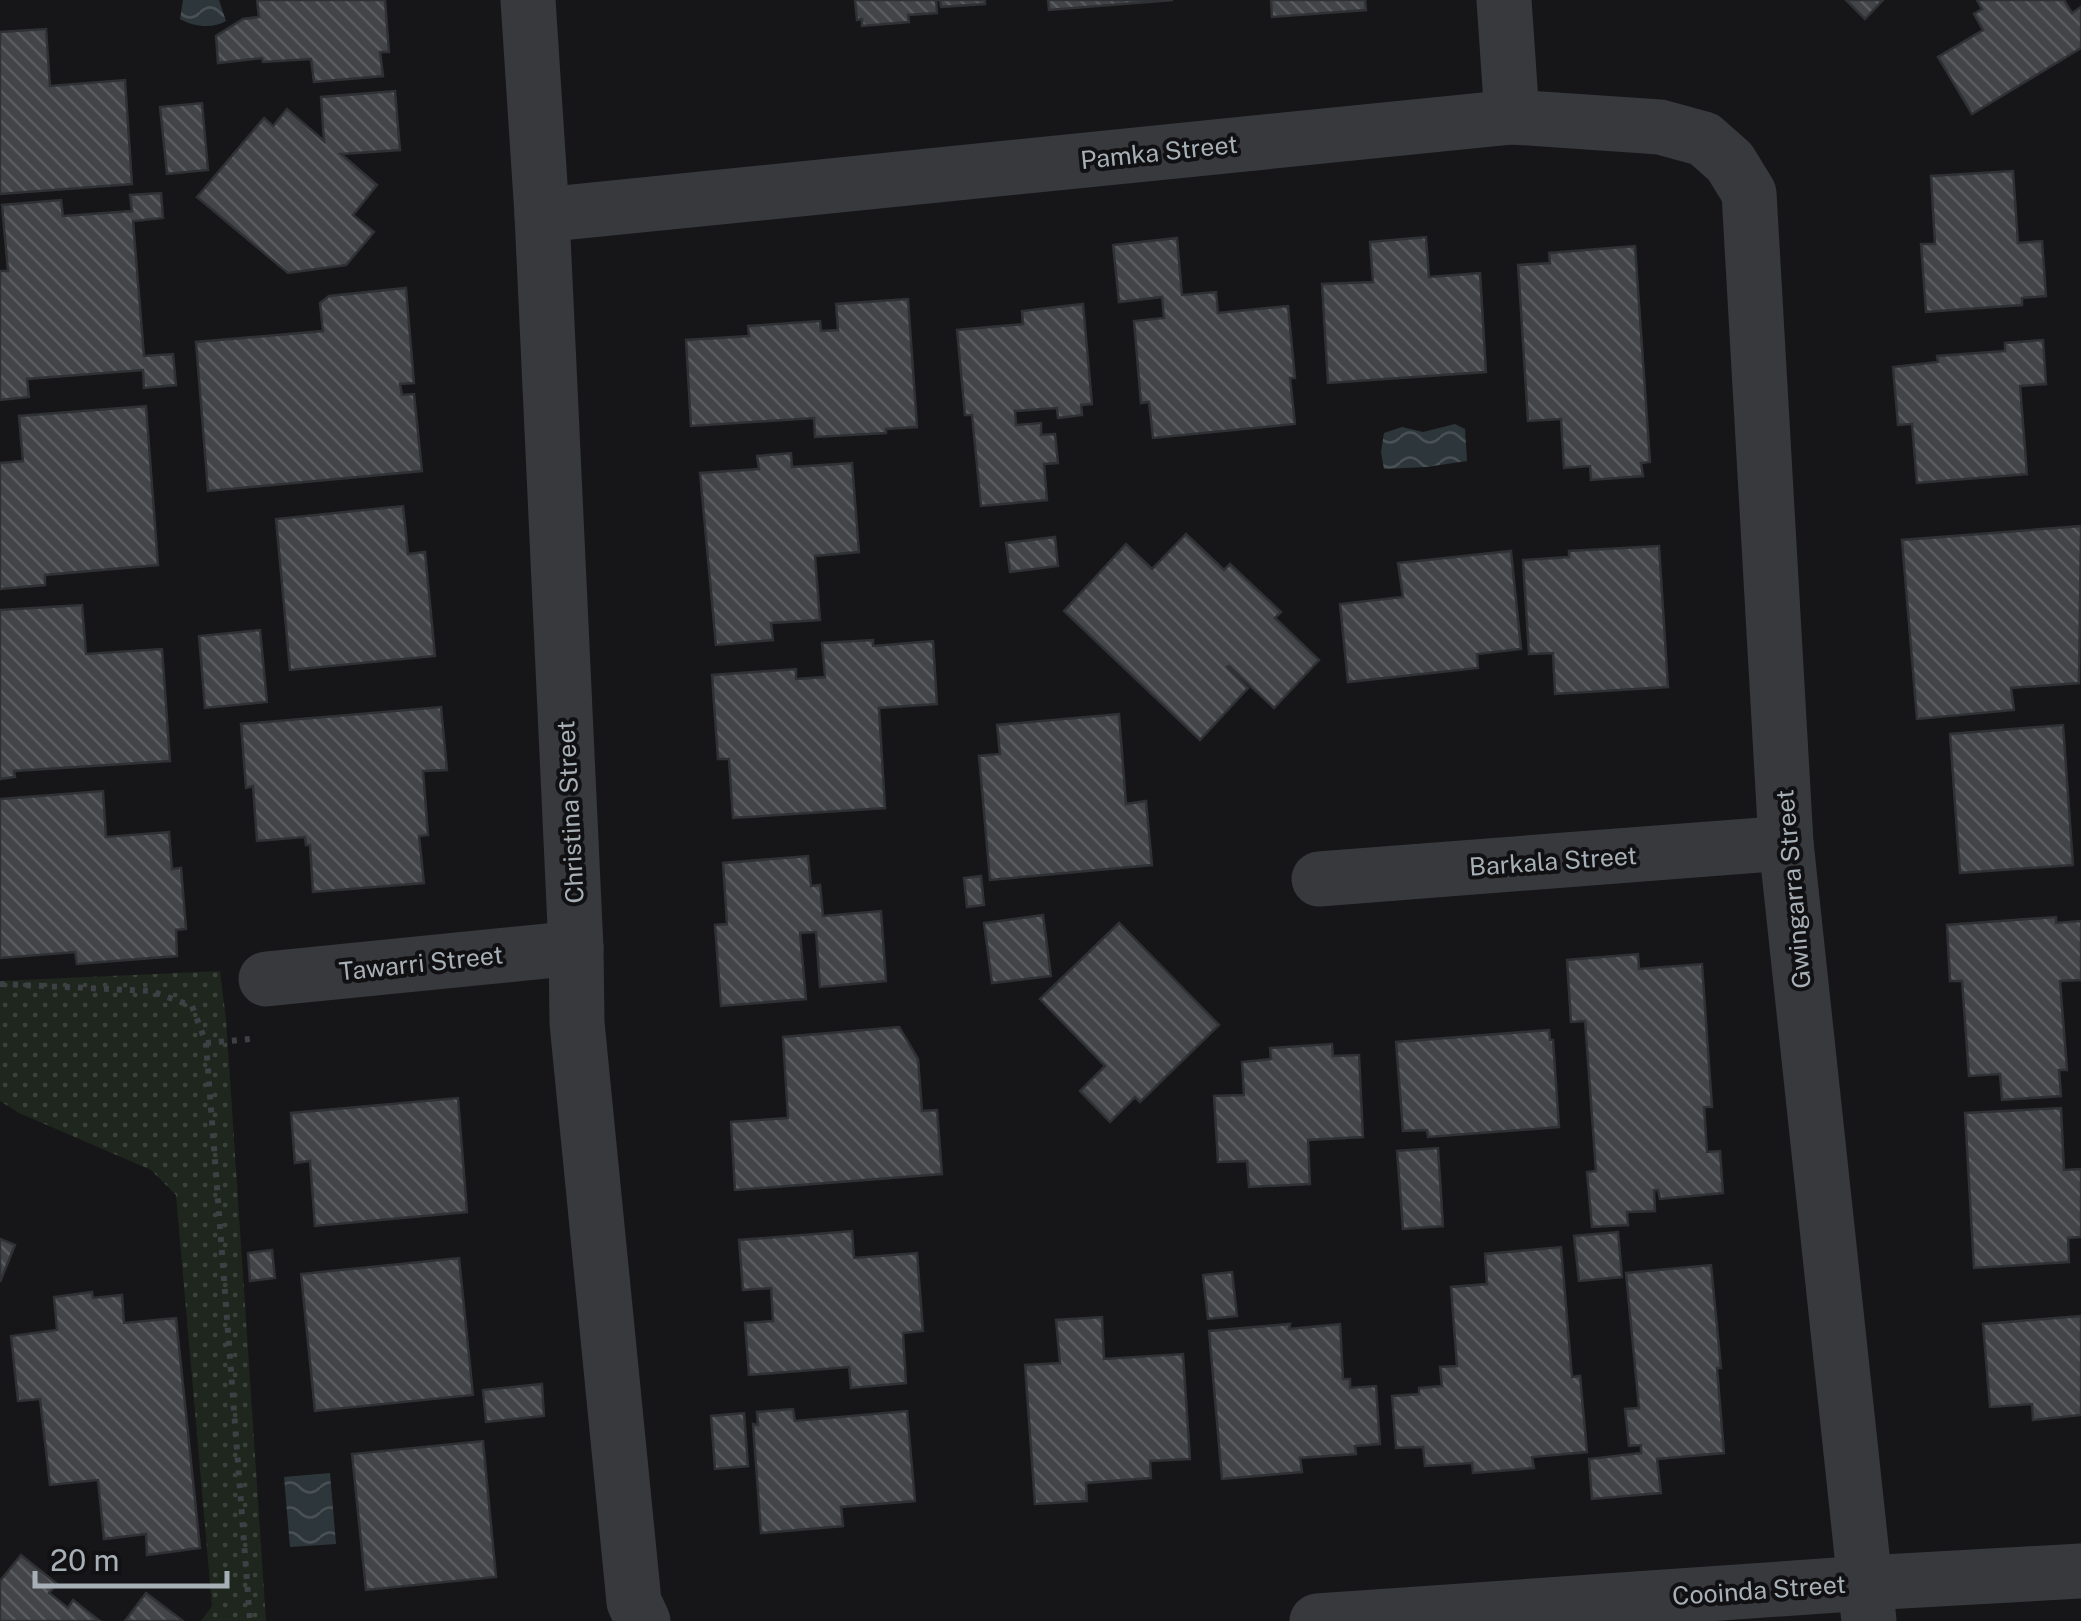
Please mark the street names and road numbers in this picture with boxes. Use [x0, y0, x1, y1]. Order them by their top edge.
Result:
street label: Pamka Street [1079, 129, 1239, 175]
street label: Christina Street [550, 720, 590, 904]
street label: Gwingarra Street [1769, 788, 1817, 990]
street label: Barkala Street [1468, 840, 1638, 882]
street label: Tawarri Street [338, 939, 504, 987]
street label: Cooinda Street [1671, 1569, 1847, 1611]

